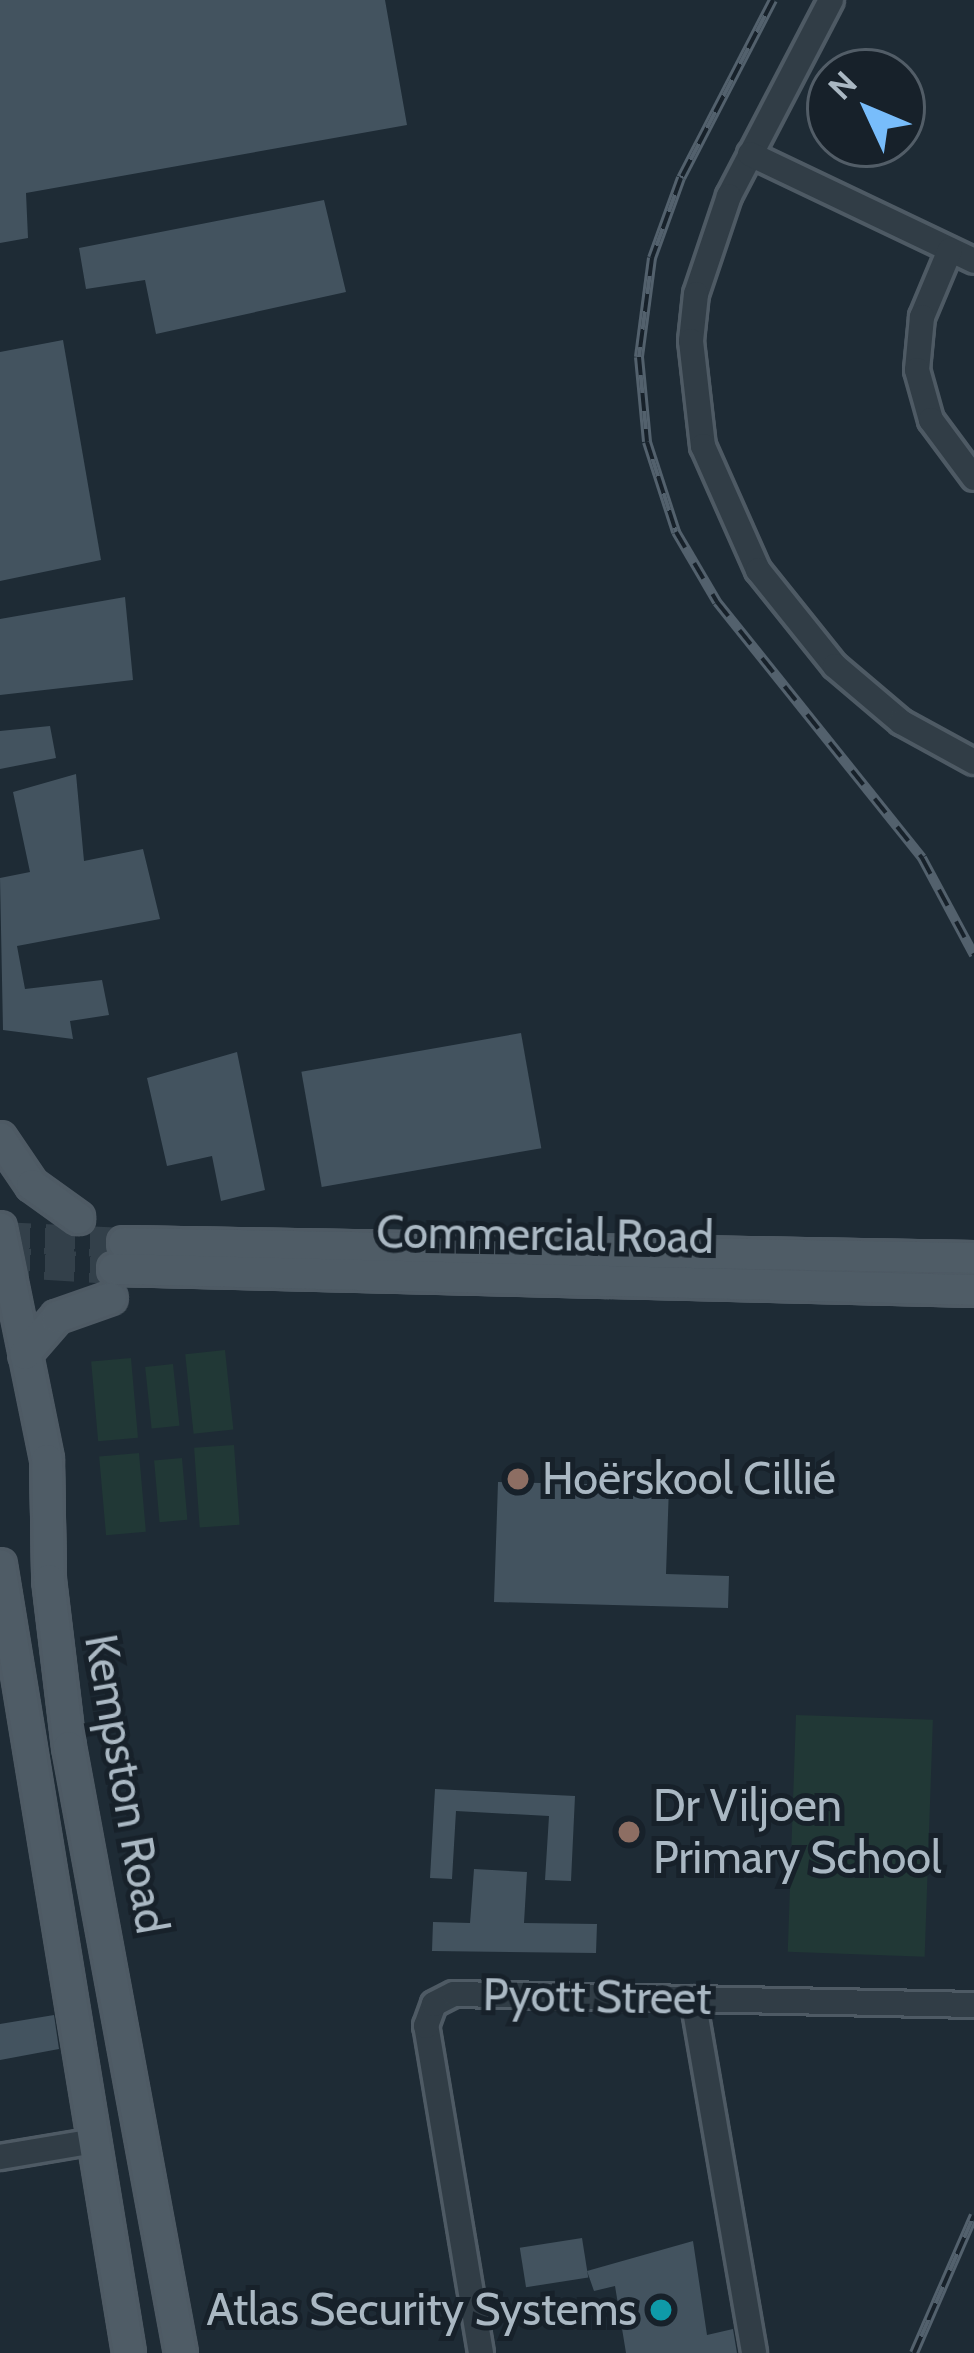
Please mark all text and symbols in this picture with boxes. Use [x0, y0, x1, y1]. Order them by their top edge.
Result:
north arrow [806, 48, 926, 168]
text: N [820, 63, 865, 107]
street label: Commercial Road [376, 1205, 714, 1265]
place label: Hoërskool Cillié [542, 1452, 836, 1506]
marker: Hoërskool Cillié [505, 1466, 531, 1492]
street label: Kempston Road [73, 1630, 179, 1938]
place label: Dr Viljoen Primary School [653, 1779, 941, 1885]
marker: Dr Viljoen Primary School [616, 1819, 642, 1845]
street label: Pyott Street [482, 1968, 712, 2026]
place label: Atlas Security Systems [206, 2283, 637, 2337]
marker: Atlas Security Systems [648, 2297, 674, 2323]

